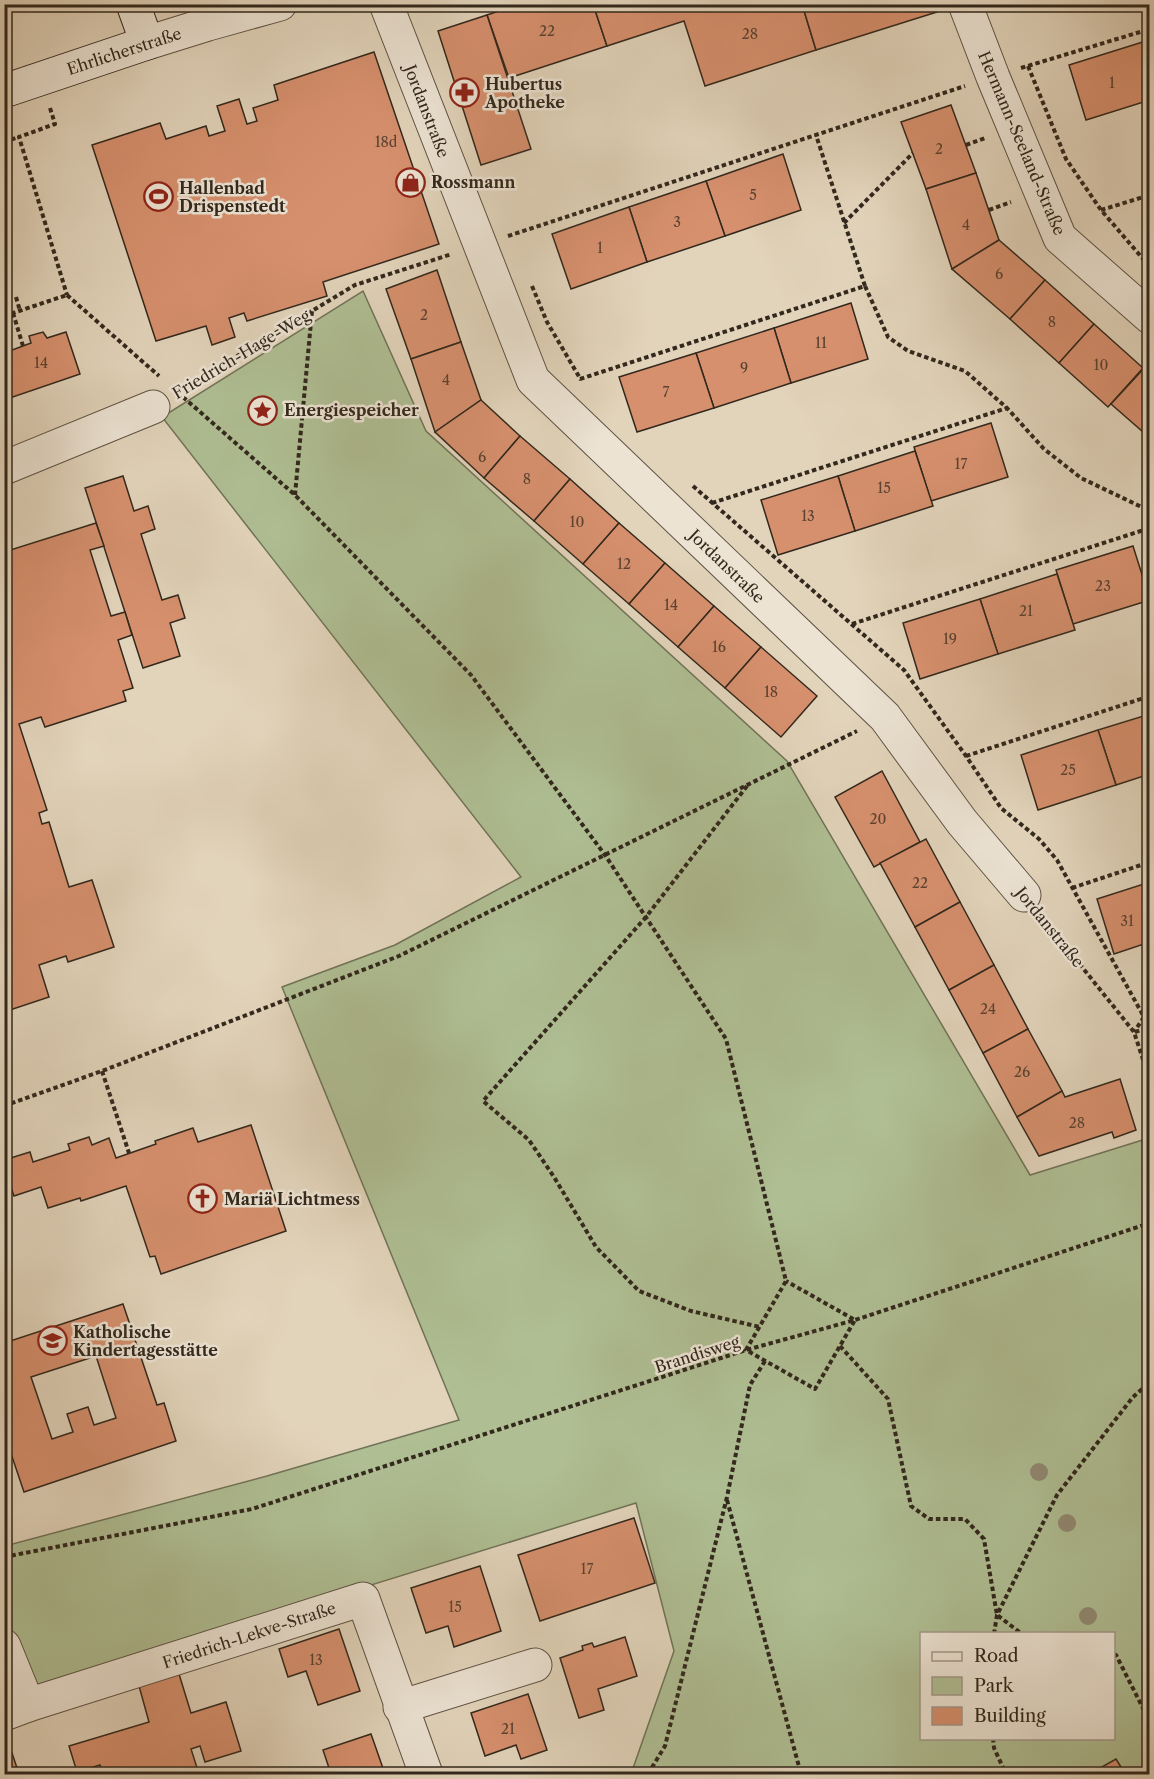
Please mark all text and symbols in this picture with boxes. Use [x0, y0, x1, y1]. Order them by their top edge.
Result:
house number: 22 [539, 22, 555, 40]
street label: Ehrlicherstraße [64, 23, 184, 79]
house number: 28 [742, 25, 758, 43]
street label: Hermann-Seeland-Straße [974, 48, 1070, 238]
street label: Jordanstraße [399, 59, 454, 160]
place label: Hubertus Apotheke [484, 74, 565, 112]
house number: 1 [1109, 74, 1115, 92]
pharmacy icon: Hubertus Apotheke [448, 77, 480, 109]
house number: 18d [375, 133, 398, 151]
house number: 2 [935, 140, 943, 158]
shop icon: Rossmann [394, 166, 426, 198]
place label: Rossmann [431, 172, 515, 192]
place label: Hallenbad Drispenstedt [179, 178, 286, 216]
sports icon: Hallenbad Drispenstedt [142, 181, 174, 213]
house number: 5 [749, 186, 757, 204]
house number: 3 [673, 213, 681, 231]
house number: 4 [962, 216, 970, 234]
house number: 1 [597, 239, 603, 257]
house number: 6 [995, 265, 1003, 283]
street label: Friedrich-Hage-Weg [168, 305, 314, 403]
house number: 2 [420, 306, 428, 324]
house number: 8 [1048, 313, 1056, 331]
house number: 11 [815, 334, 827, 352]
house number: 14 [34, 354, 48, 372]
house number: 10 [1094, 356, 1108, 374]
house number: 9 [740, 359, 748, 377]
house number: 4 [442, 371, 450, 389]
house number: 7 [663, 383, 670, 401]
place icon: Energiespeicher [247, 394, 279, 426]
place label: Energiespeicher [284, 400, 419, 420]
house number: 6 [478, 448, 486, 466]
house number: 17 [955, 455, 967, 473]
house number: 8 [523, 470, 531, 488]
house number: 15 [877, 479, 891, 497]
house number: 13 [801, 507, 815, 525]
house number: 10 [570, 513, 584, 531]
street label: Jordanstraße [683, 523, 769, 607]
house number: 12 [617, 555, 631, 573]
house number: 23 [1095, 577, 1111, 595]
house number: 14 [664, 596, 678, 614]
house number: 21 [1019, 602, 1033, 620]
house number: 19 [943, 630, 957, 648]
house number: 16 [712, 638, 726, 656]
house number: 18 [764, 683, 778, 701]
house number: 25 [1060, 761, 1076, 779]
house number: 20 [870, 810, 887, 828]
house number: 22 [912, 874, 928, 892]
street label: Jordanstraße [1010, 880, 1089, 971]
house number: 31 [1120, 912, 1134, 930]
house number: 24 [980, 1000, 996, 1018]
house number: 26 [1014, 1063, 1030, 1081]
house number: 28 [1069, 1114, 1085, 1132]
church icon: Mariä Lichtmess [187, 1183, 219, 1215]
place label: Mariä Lichtmess [224, 1189, 360, 1209]
place label: Katholische Kindertagesstätte [73, 1322, 218, 1360]
school or university icon: Katholische Kindertagesstätte [36, 1325, 68, 1357]
street label: Brandisweg [652, 1331, 742, 1377]
house number: 17 [581, 1560, 593, 1578]
street label: Friedrich-Lekve-Straße [160, 1597, 338, 1673]
house number: 15 [448, 1598, 462, 1616]
legend [920, 1632, 1115, 1740]
text: Road [974, 1645, 1019, 1667]
house number: 13 [309, 1651, 323, 1669]
text: Park [974, 1675, 1015, 1697]
text: Building [974, 1705, 1046, 1727]
house number: 21 [501, 1720, 515, 1738]

